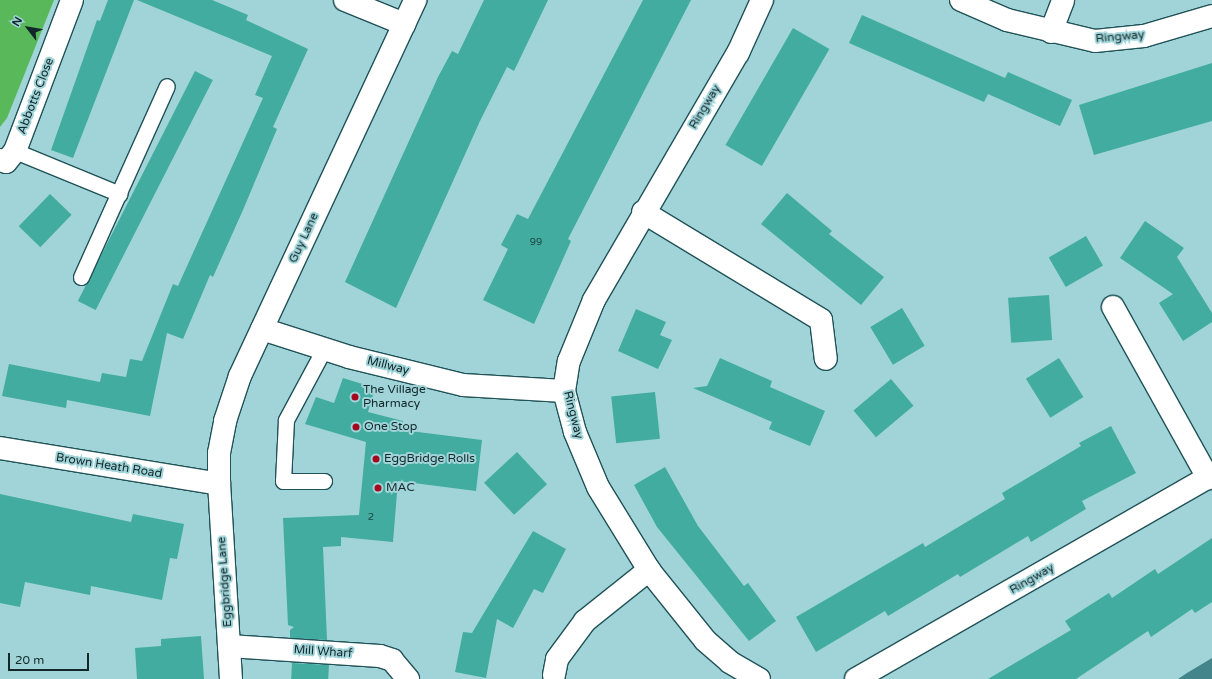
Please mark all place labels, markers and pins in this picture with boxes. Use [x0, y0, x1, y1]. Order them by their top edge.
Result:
place label: The Village Pharmacy [363, 383, 426, 411]
marker: The Village Pharmacy [350, 392, 360, 402]
place label: One Stop [364, 420, 417, 434]
marker: One Stop [351, 422, 361, 432]
place label: EggBridge Rolls [384, 452, 475, 466]
marker: EggBridge Rolls [371, 454, 381, 464]
place label: MAC [386, 481, 415, 495]
marker: MAC [373, 483, 383, 493]

